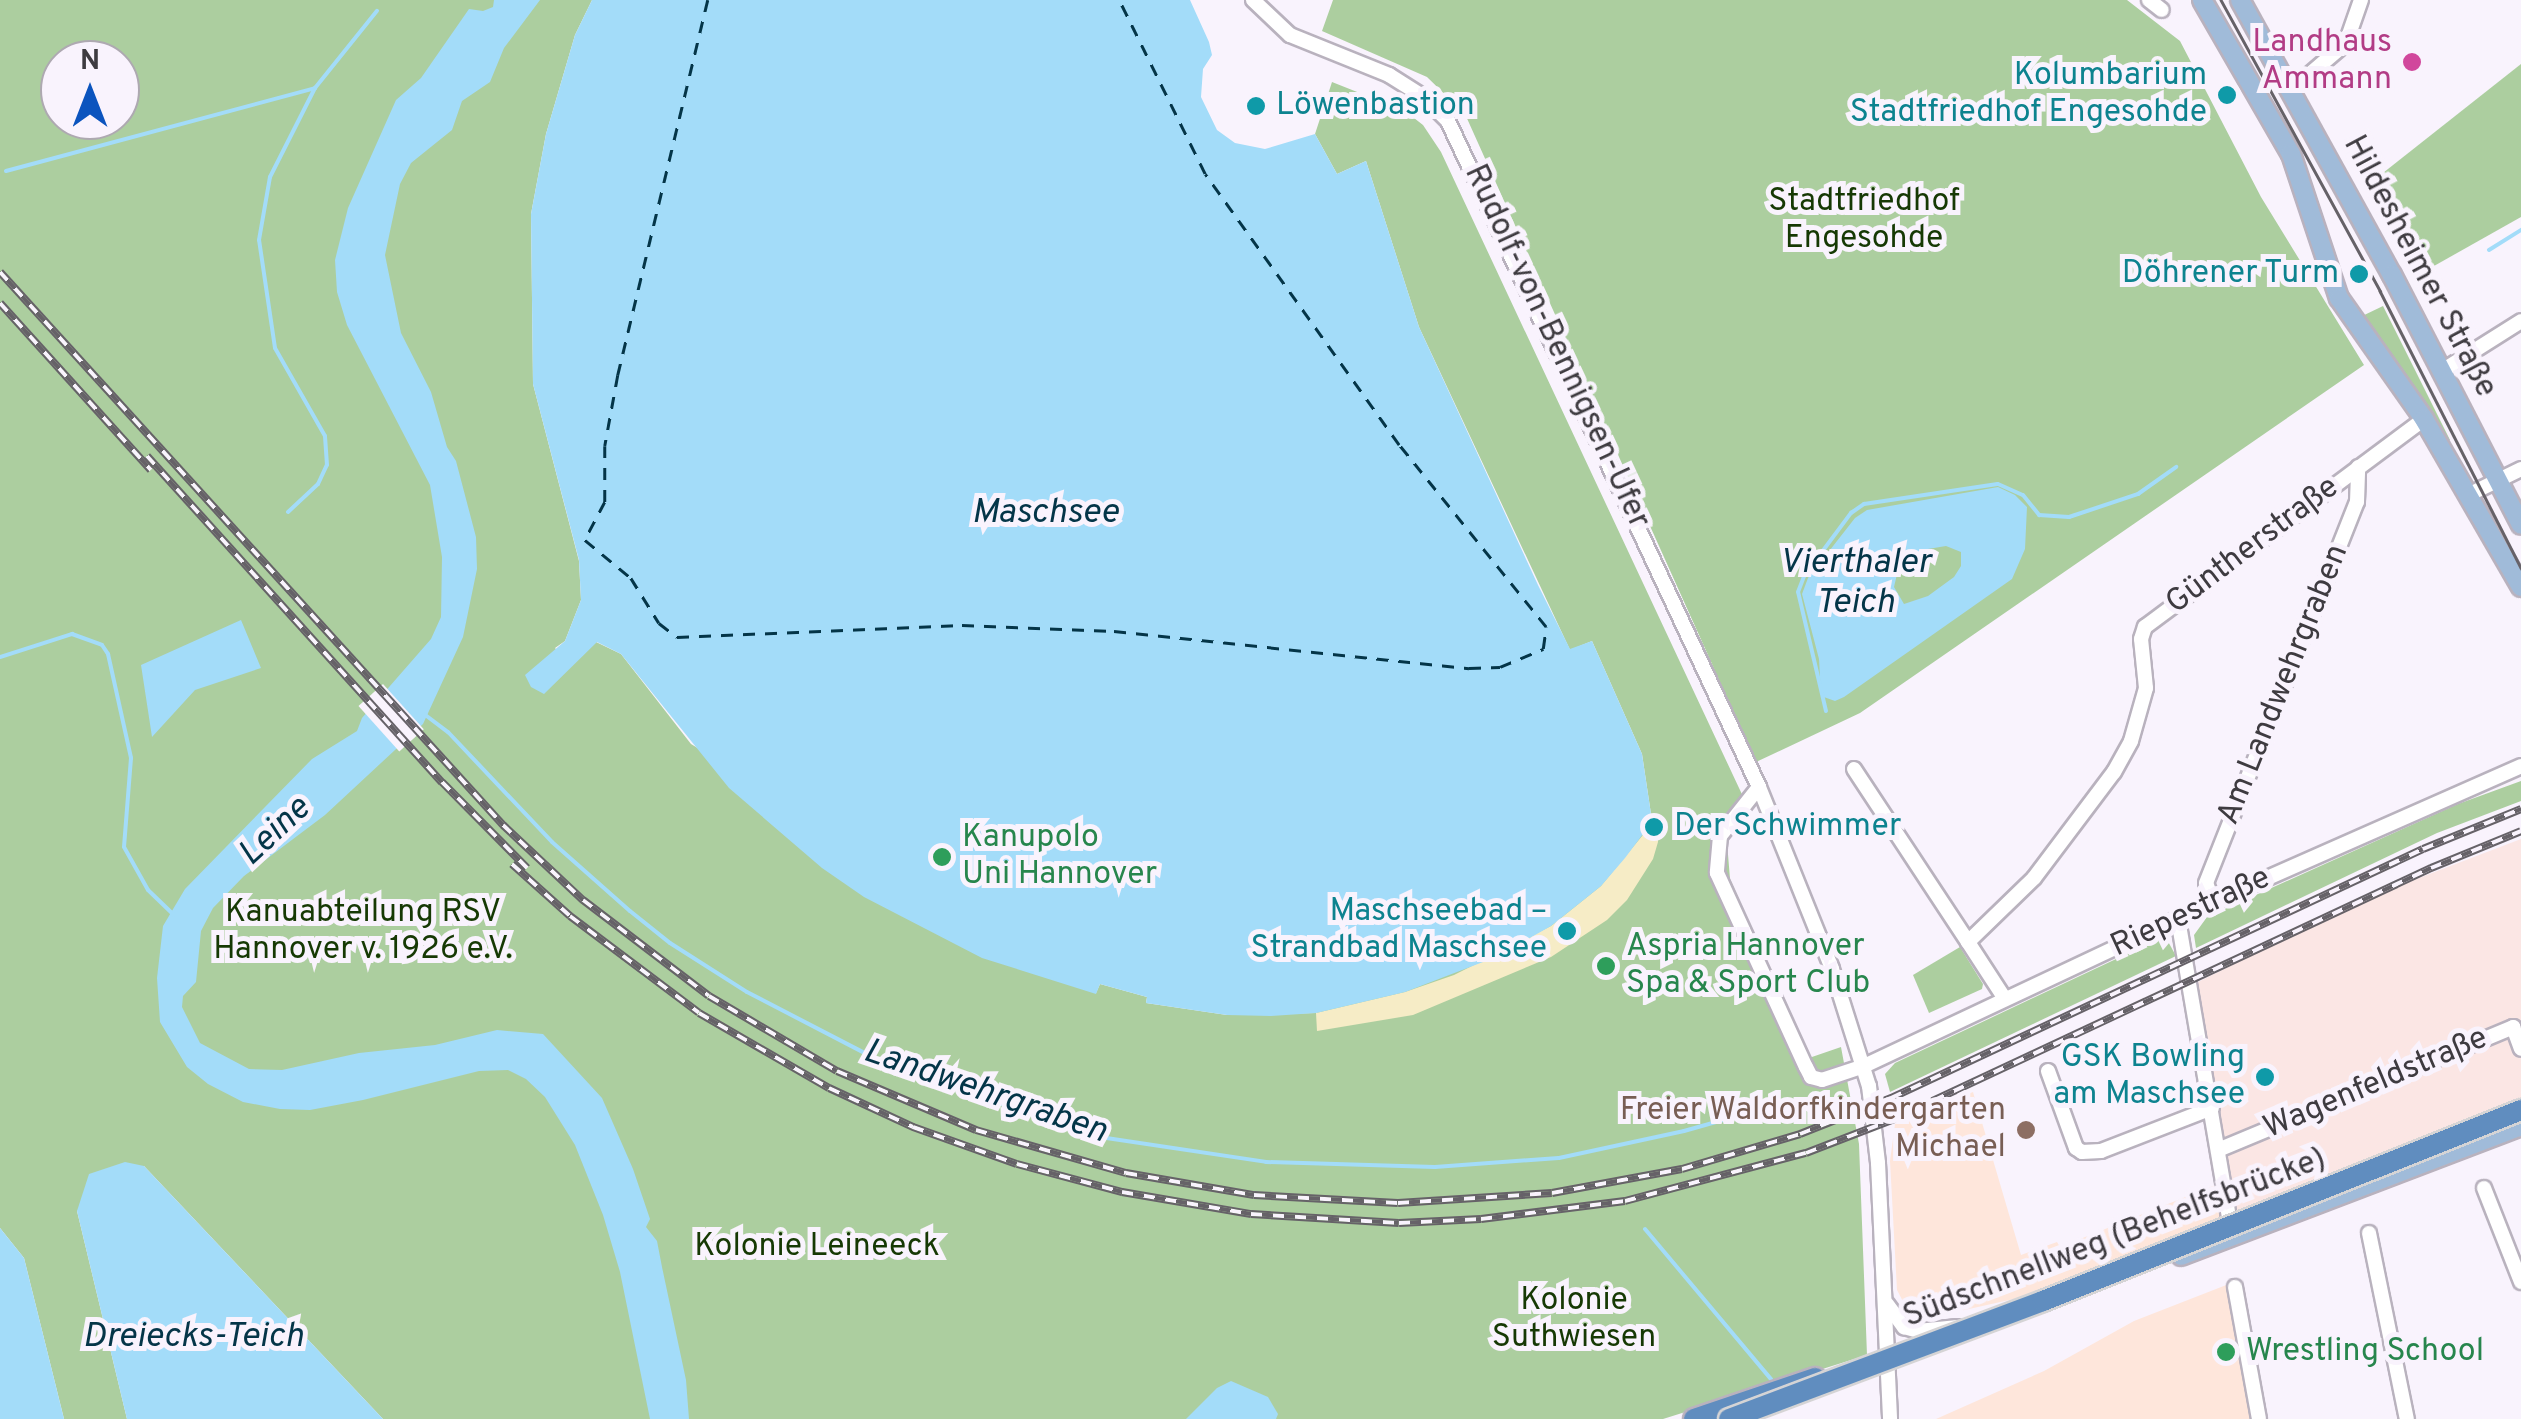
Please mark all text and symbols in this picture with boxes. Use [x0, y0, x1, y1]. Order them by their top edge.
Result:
place label: Landhaus Ammann [2252, 25, 2392, 100]
north arrow [40, 40, 140, 140]
text: N [80, 44, 100, 80]
marker: Landhaus Ammann [2401, 51, 2423, 73]
place label: Kolumbarium Stadtfriedhof Engesohde [1850, 58, 2207, 133]
marker: Kolumbarium Stadtfriedhof Engesohde [2216, 84, 2238, 106]
place label: Löwenbastion [1276, 87, 1475, 125]
marker: Löwenbastion [1245, 95, 1267, 117]
street label: Hildesheimer Straße [2334, 130, 2504, 404]
street label: Rudolf-von-Bennigsen-Ufer [1455, 159, 1657, 535]
park label: Stadtfriedhof Engesohde [1768, 184, 1960, 259]
place label: Döhrener Turm [2120, 255, 2339, 293]
marker: Döhrener Turm [2348, 263, 2370, 285]
street label: Güntherstraße [2159, 469, 2347, 623]
water label: Maschsee [971, 492, 1119, 534]
street label: Am Landwehrgraben [2210, 539, 2358, 831]
water label: Vierthaler Teich [1779, 542, 1931, 624]
water label: Leine [230, 788, 320, 876]
place label: Der Schwimmer [1674, 808, 1901, 846]
marker: Der Schwimmer [1643, 816, 1665, 838]
place label: Kanupolo Uni Hannover [962, 820, 1157, 895]
marker: Kanupolo Uni Hannover [931, 846, 953, 868]
street label: Riepestraße [2105, 859, 2277, 967]
place label: Maschseebad – Strandbad Maschsee [1251, 894, 1547, 969]
park label: Kanuabteilung RSV Hannover v. 1926 e.V. [213, 895, 513, 970]
marker: Maschseebad – Strandbad Maschsee [1556, 920, 1578, 942]
place label: Aspria Hannover Spa & Sport Club [1626, 929, 1870, 1004]
marker: Aspria Hannover Spa & Sport Club [1595, 955, 1617, 977]
street label: Wagenfeldstraße [2258, 1020, 2494, 1148]
water label: Landwehrgraben [858, 1031, 1112, 1153]
place label: GSK Bowling am Maschsee [2053, 1040, 2245, 1115]
marker: GSK Bowling am Maschsee [2254, 1066, 2276, 1088]
place label: Freier Waldorfkindergarten Michael [1619, 1093, 2006, 1168]
marker: Freier Waldorfkindergarten Michael [2015, 1119, 2037, 1141]
street label: Südschnellweg (Behelfsbrücke) [1898, 1141, 2332, 1337]
park label: Kolonie Leineeck [694, 1228, 940, 1266]
park label: Kolonie Suthwiesen [1492, 1283, 1656, 1358]
water label: Dreiecks-Teich [83, 1316, 303, 1358]
place label: Wrestling School [2246, 1333, 2484, 1371]
marker: Wrestling School [2215, 1341, 2237, 1363]

